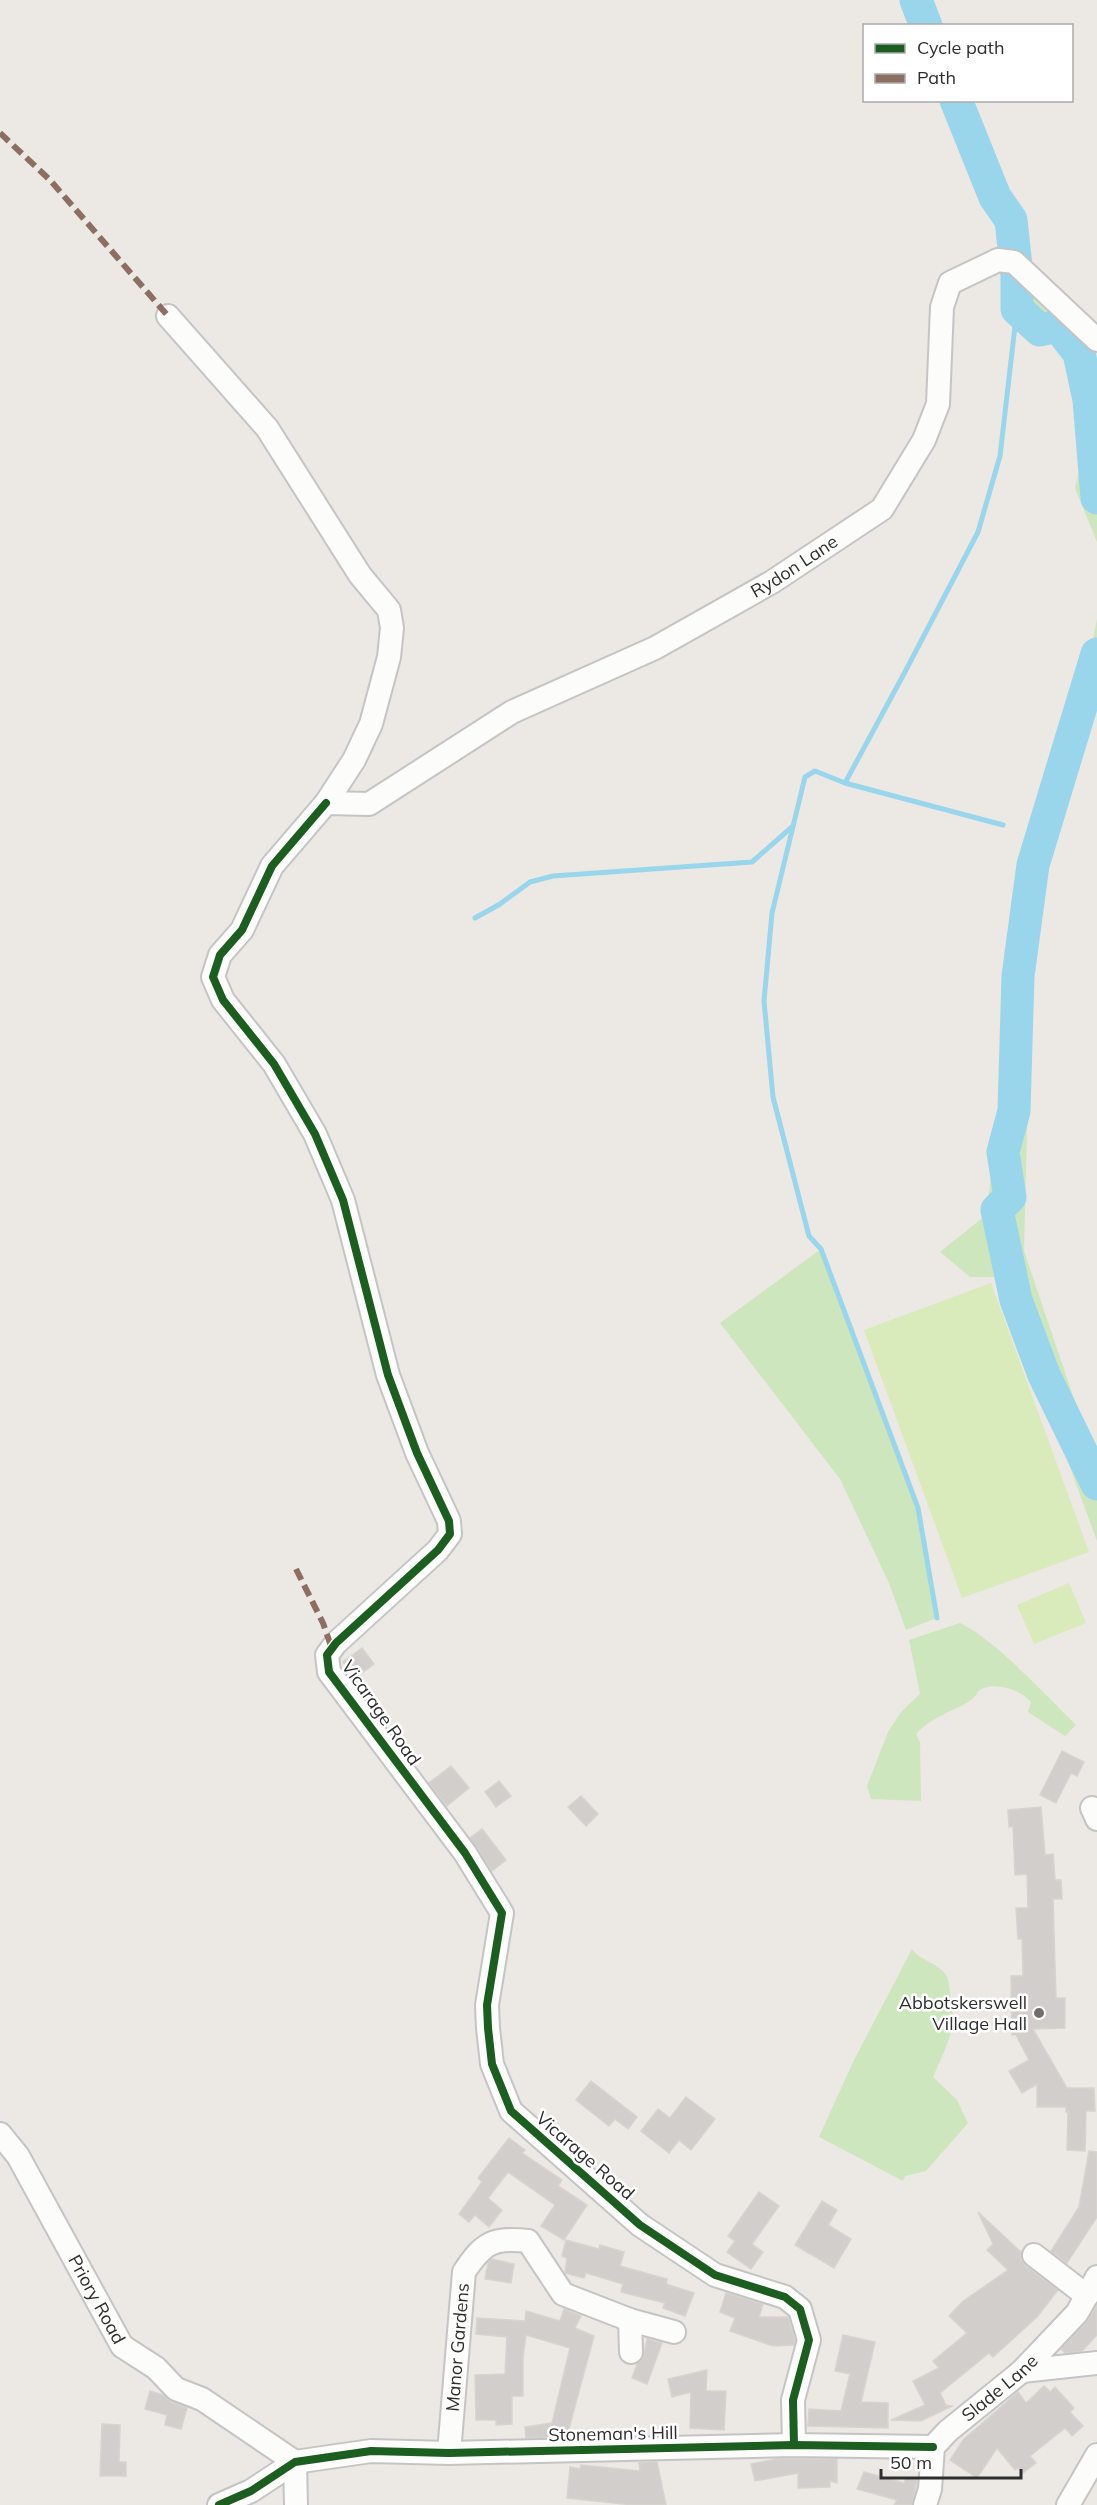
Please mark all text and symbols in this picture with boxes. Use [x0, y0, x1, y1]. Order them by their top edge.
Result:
legend [863, 24, 1073, 102]
text: Cycle path [917, 36, 1004, 59]
text: Path [917, 66, 956, 89]
street label: Rydon Lane [746, 530, 842, 603]
street label: Vicarage Road [337, 1656, 426, 1770]
place label: Abbotskerswell Village Hall [899, 1991, 1027, 2035]
marker: Abbotskerswell Village Hall [1032, 2006, 1046, 2020]
street label: Vicarage Road [531, 2107, 639, 2205]
street label: Priory Road [63, 2251, 131, 2348]
street label: Manor Gardens [440, 2282, 474, 2412]
street label: Slade Lane [957, 2350, 1043, 2426]
street label: Stoneman's Hill [548, 2421, 678, 2446]
scale bar [881, 2442, 1020, 2480]
text: 50 m [890, 2451, 932, 2474]

